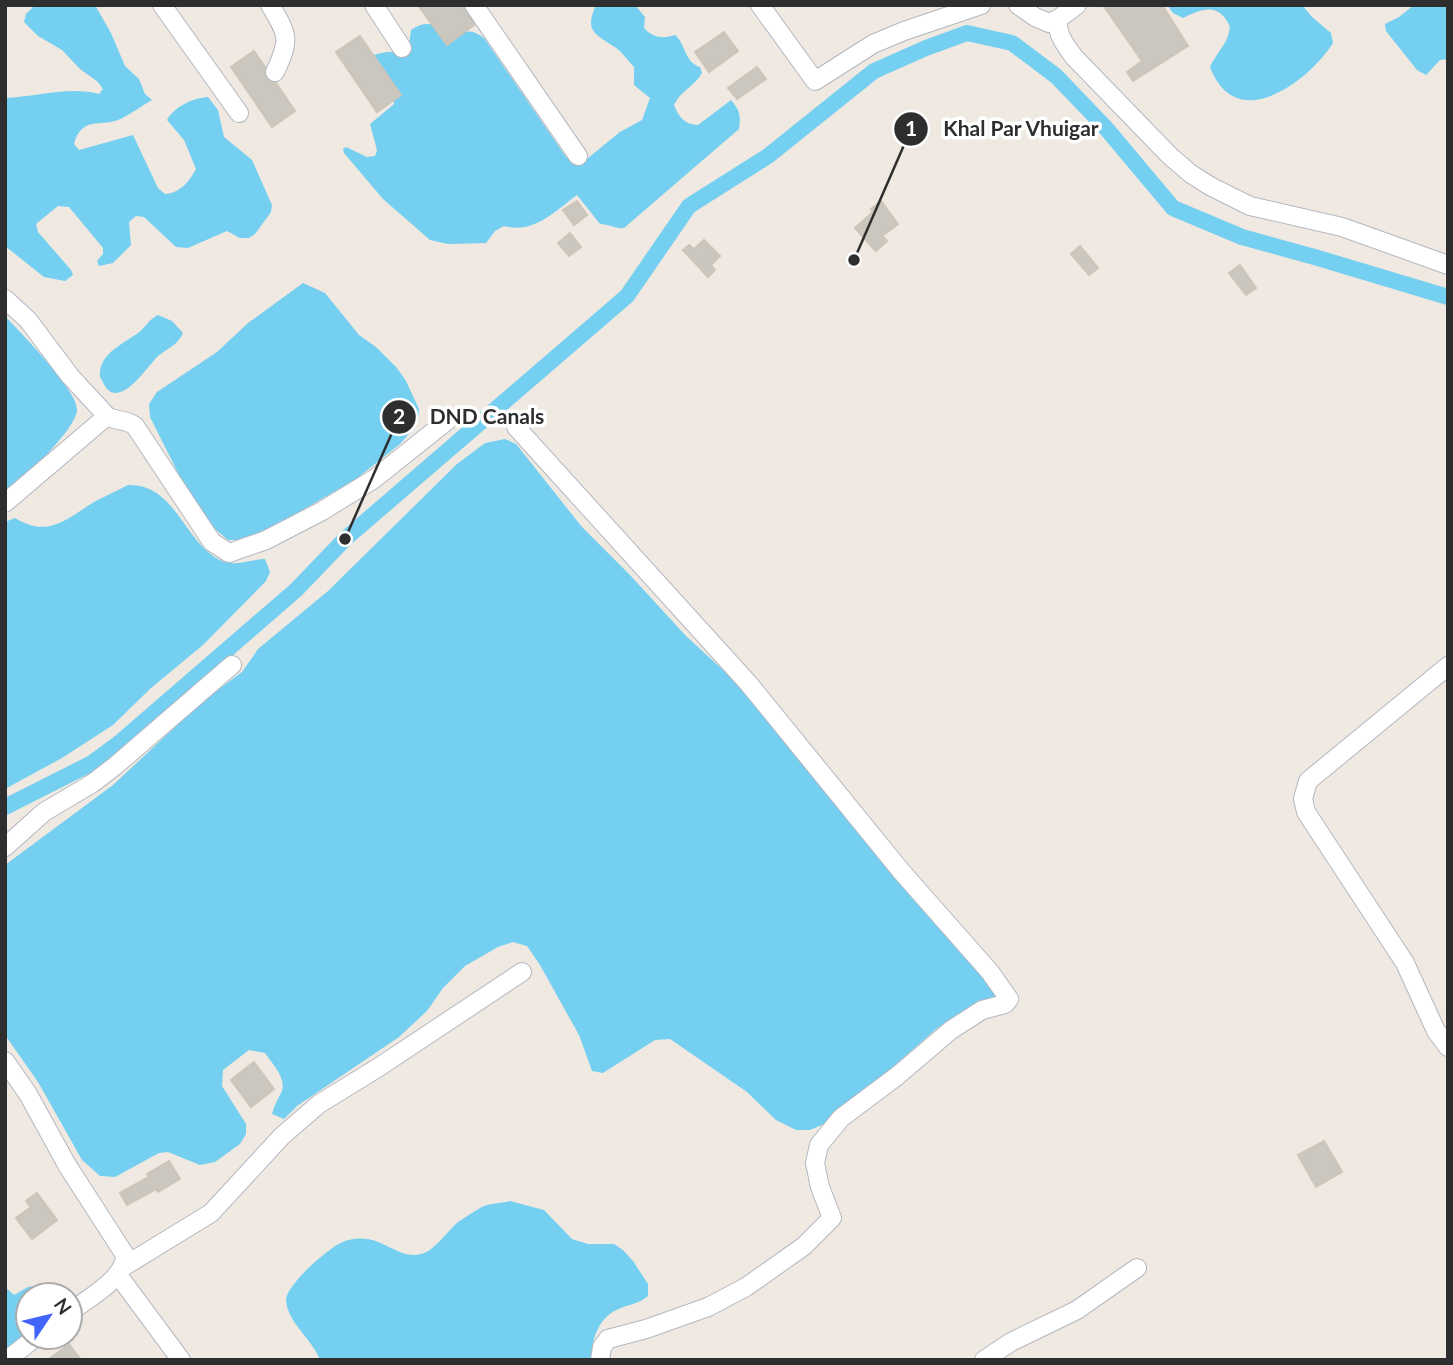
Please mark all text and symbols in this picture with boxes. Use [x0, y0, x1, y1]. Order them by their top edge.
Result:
callout: Khal Par Vhuigar [893, 108, 1113, 150]
text: 1 [905, 115, 917, 140]
text: Khal Par Vhuigar [943, 115, 1099, 140]
callout: DND Canals [381, 396, 559, 438]
text: 2 [393, 403, 405, 428]
text: DND Canals [430, 403, 544, 428]
north arrow [14, 1281, 84, 1351]
text: N [50, 1293, 77, 1319]

